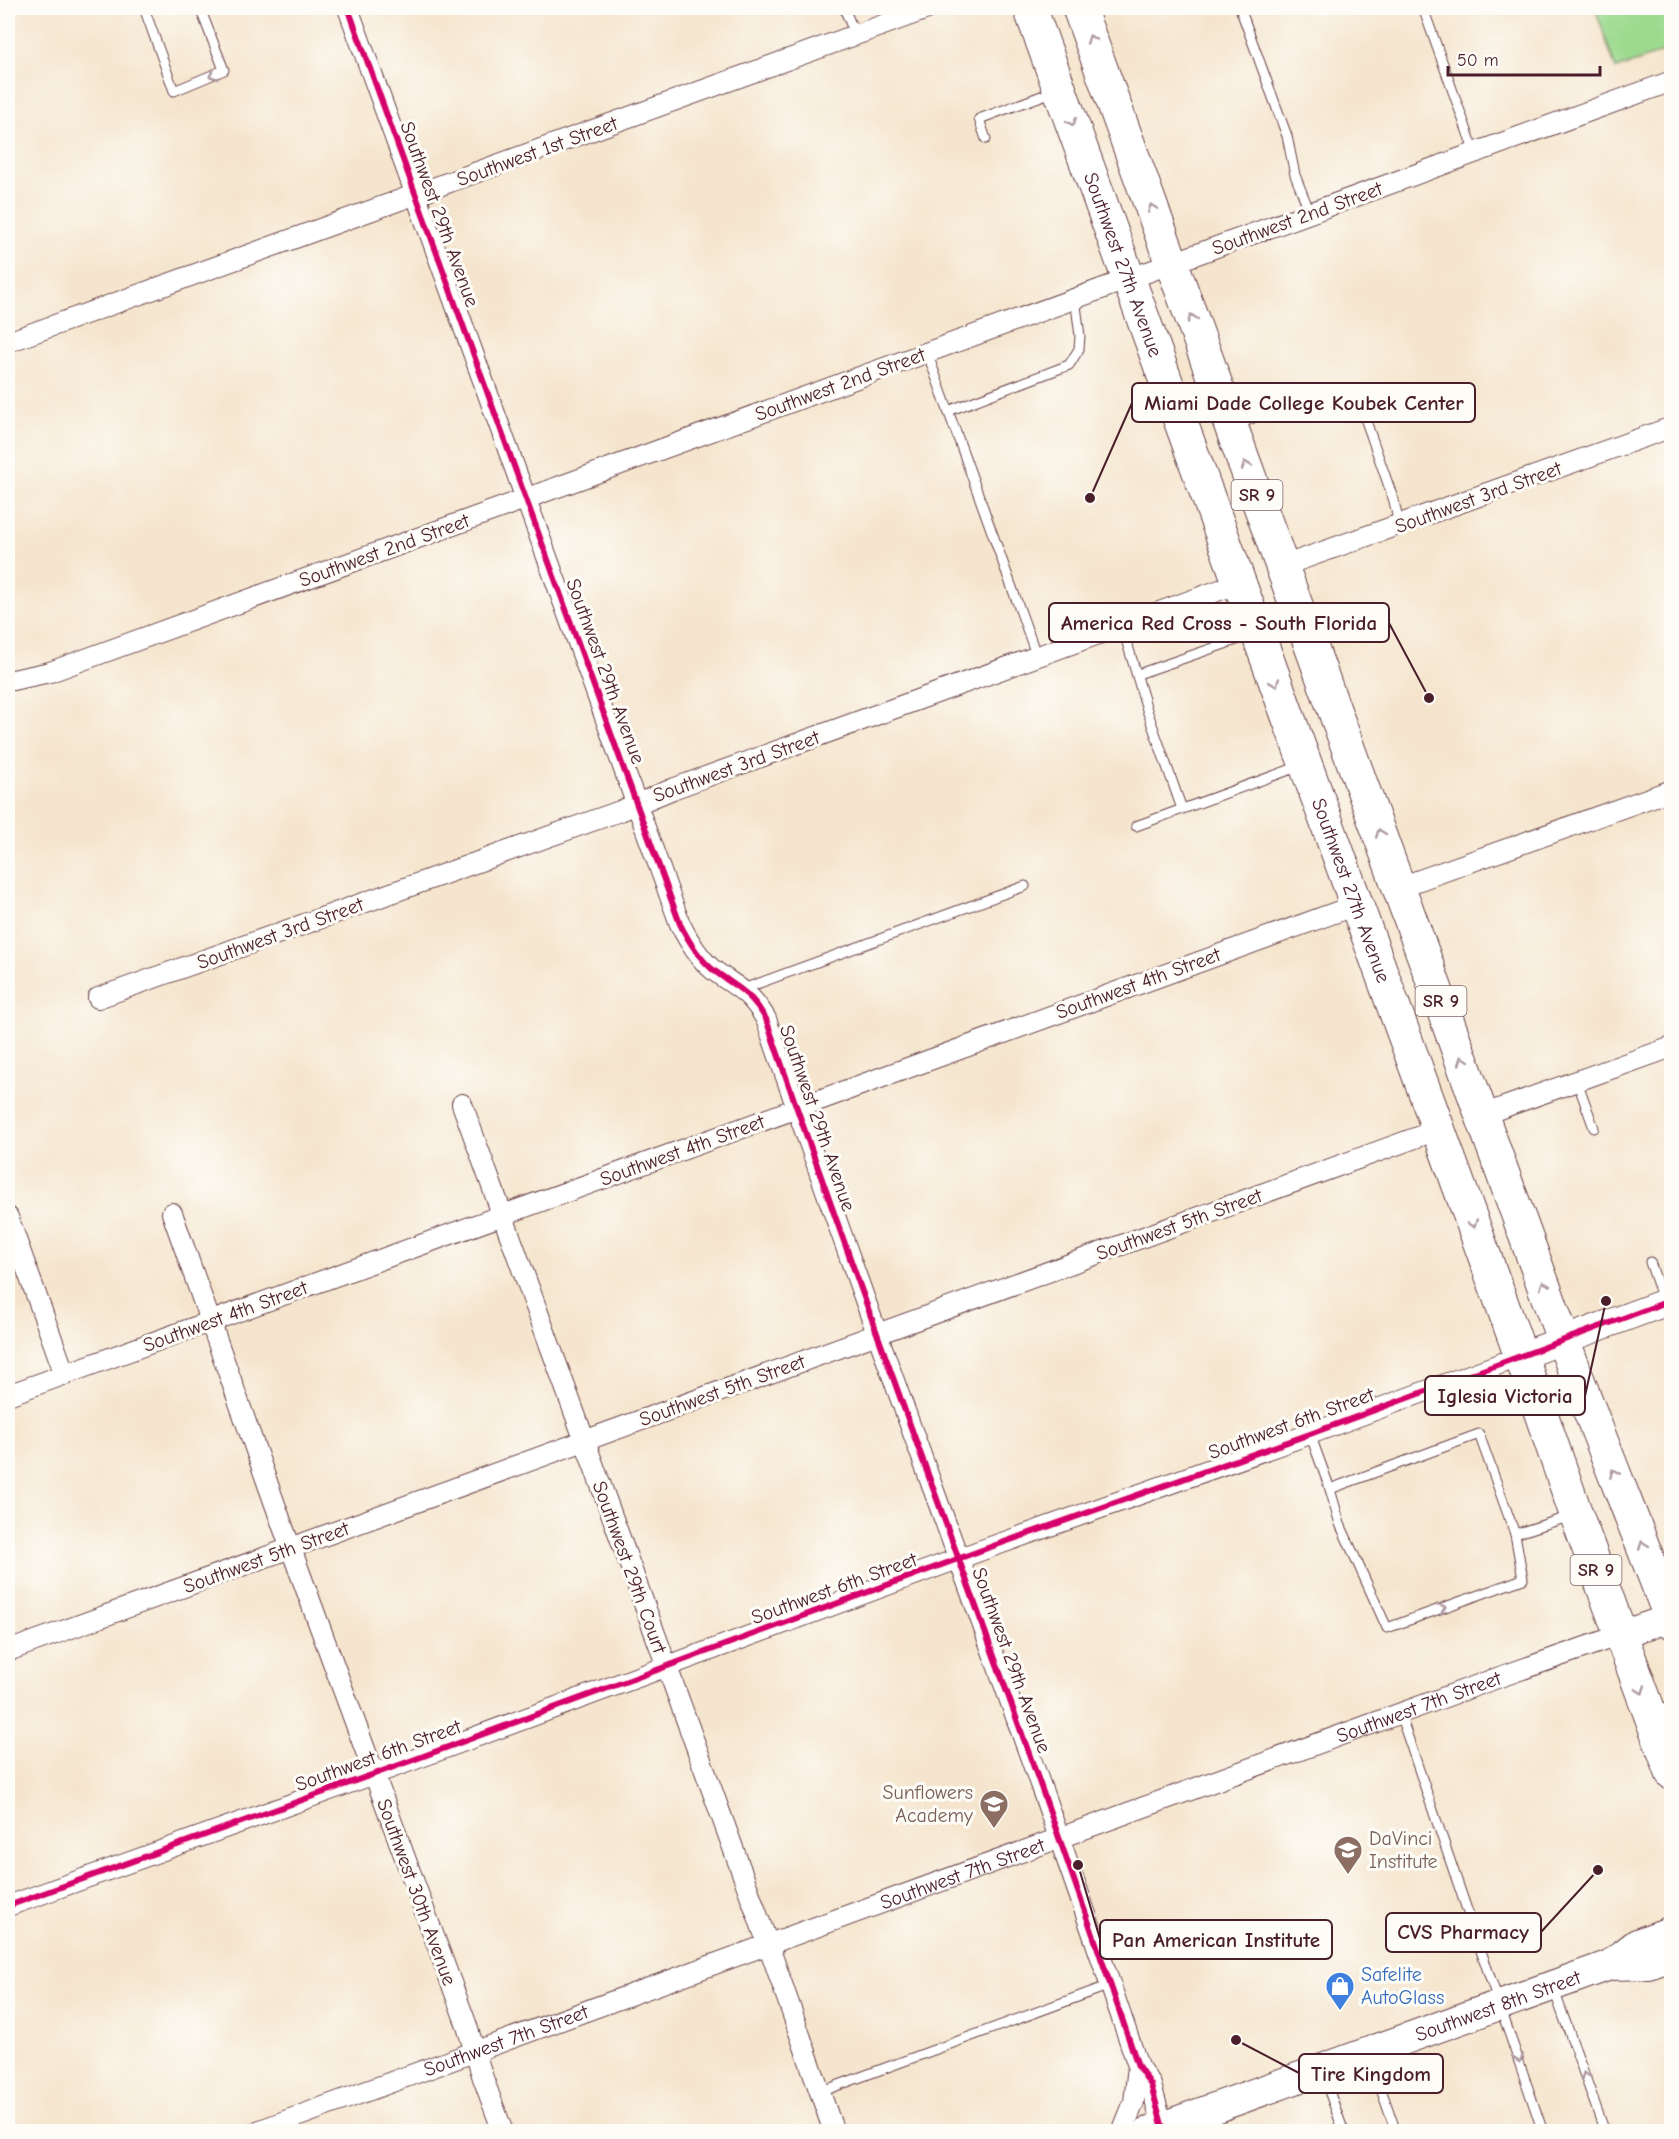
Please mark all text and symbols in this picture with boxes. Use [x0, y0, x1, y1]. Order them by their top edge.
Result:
one-way arrow [1086, 35, 1098, 46]
scale bar [1448, 39, 1600, 77]
text: 50 m [1457, 50, 1499, 71]
one-way arrow [208, 68, 219, 80]
street label: Southwest 1st Street [454, 111, 622, 191]
one-way arrow [1064, 116, 1077, 127]
street label: Southwest 29th Avenue [395, 118, 484, 310]
street label: Southwest 27th Avenue [1079, 169, 1167, 360]
street label: Southwest 2nd Street [1209, 177, 1387, 260]
one-way arrow [1147, 204, 1160, 214]
one-way arrow [1187, 313, 1200, 324]
street label: Southwest 2nd Street [752, 343, 930, 426]
callout: Miami Dade College Koubek Center [1132, 383, 1475, 422]
text: Miami Dade College Koubek Center [1144, 391, 1464, 415]
street label: Southwest 3rd Street [1392, 456, 1566, 538]
one-way arrow [1241, 460, 1254, 470]
road number: SR 9 [1232, 480, 1282, 510]
street label: Southwest 2nd Street [296, 509, 474, 592]
street label: Southwest 29th Avenue [561, 575, 650, 767]
callout: America Red Cross - South Florida [1049, 603, 1389, 642]
text: America Red Cross - South Florida [1061, 611, 1377, 635]
one-way arrow [1267, 677, 1280, 688]
street label: Southwest 3rd Street [650, 725, 824, 807]
street label: Southwest 27th Avenue [1307, 795, 1395, 986]
one-way arrow [1374, 828, 1387, 839]
street label: Southwest 3rd Street [194, 892, 368, 974]
street label: Southwest 4th Street [1053, 943, 1225, 1024]
road number: SR 9 [1416, 986, 1466, 1016]
street label: Southwest 29th Avenue [775, 1022, 860, 1214]
one-way arrow [1457, 1055, 1470, 1065]
street label: Southwest 4th Street [597, 1110, 769, 1191]
street label: Southwest 5th Street [1093, 1183, 1266, 1265]
one-way arrow [1465, 1219, 1478, 1229]
street label: Southwest 4th Street [140, 1276, 312, 1357]
one-way arrow [1538, 1280, 1551, 1291]
street label: Southwest 5th Street [636, 1349, 809, 1431]
callout: Iglesia Victoria [1425, 1376, 1585, 1415]
street label: Southwest 6th Street [1205, 1382, 1378, 1464]
text: Iglesia Victoria [1437, 1384, 1573, 1408]
one-way arrow [1609, 1468, 1621, 1479]
street label: Southwest 29th Court [588, 1478, 672, 1658]
street label: Southwest 5th Street [180, 1516, 353, 1598]
one-way arrow [1638, 1540, 1651, 1551]
street label: Southwest 6th Street [748, 1547, 921, 1629]
road number: SR 9 [1570, 1555, 1622, 1585]
street label: Southwest 29th Avenue [967, 1564, 1056, 1756]
one-way arrow [1436, 1603, 1447, 1615]
street label: Southwest 7th Street [1333, 1666, 1505, 1748]
one-way arrow [1633, 1684, 1646, 1694]
street label: Southwest 6th Street [292, 1714, 465, 1796]
place label: Sunflowers Academy [882, 1781, 973, 1827]
school or university icon: Sunflowers Academy [978, 1788, 1010, 1830]
street label: Southwest 30th Avenue [372, 1796, 461, 1989]
place label: DaVinci Institute [1369, 1827, 1438, 1873]
street label: Southwest 7th Street [877, 1833, 1049, 1915]
school or university icon: DaVinci Institute [1332, 1834, 1364, 1876]
callout: CVS Pharmacy [1386, 1913, 1541, 1952]
callout: Pan American Institute [1100, 1920, 1332, 1959]
text: CVS Pharmacy [1397, 1920, 1529, 1944]
text: Pan American Institute [1112, 1928, 1320, 1952]
place label: Safelite AutoGlass [1361, 1963, 1444, 2009]
street label: Southwest 8th Street [1412, 1965, 1585, 2046]
shop icon: Safelite AutoGlass [1324, 1970, 1356, 2012]
street label: Southwest 7th Street [421, 2000, 593, 2081]
one-way arrow [1511, 2053, 1524, 2064]
callout: Tire Kingdom [1299, 2054, 1443, 2093]
text: Tire Kingdom [1311, 2062, 1431, 2086]
one-way arrow [1580, 2072, 1593, 2082]

